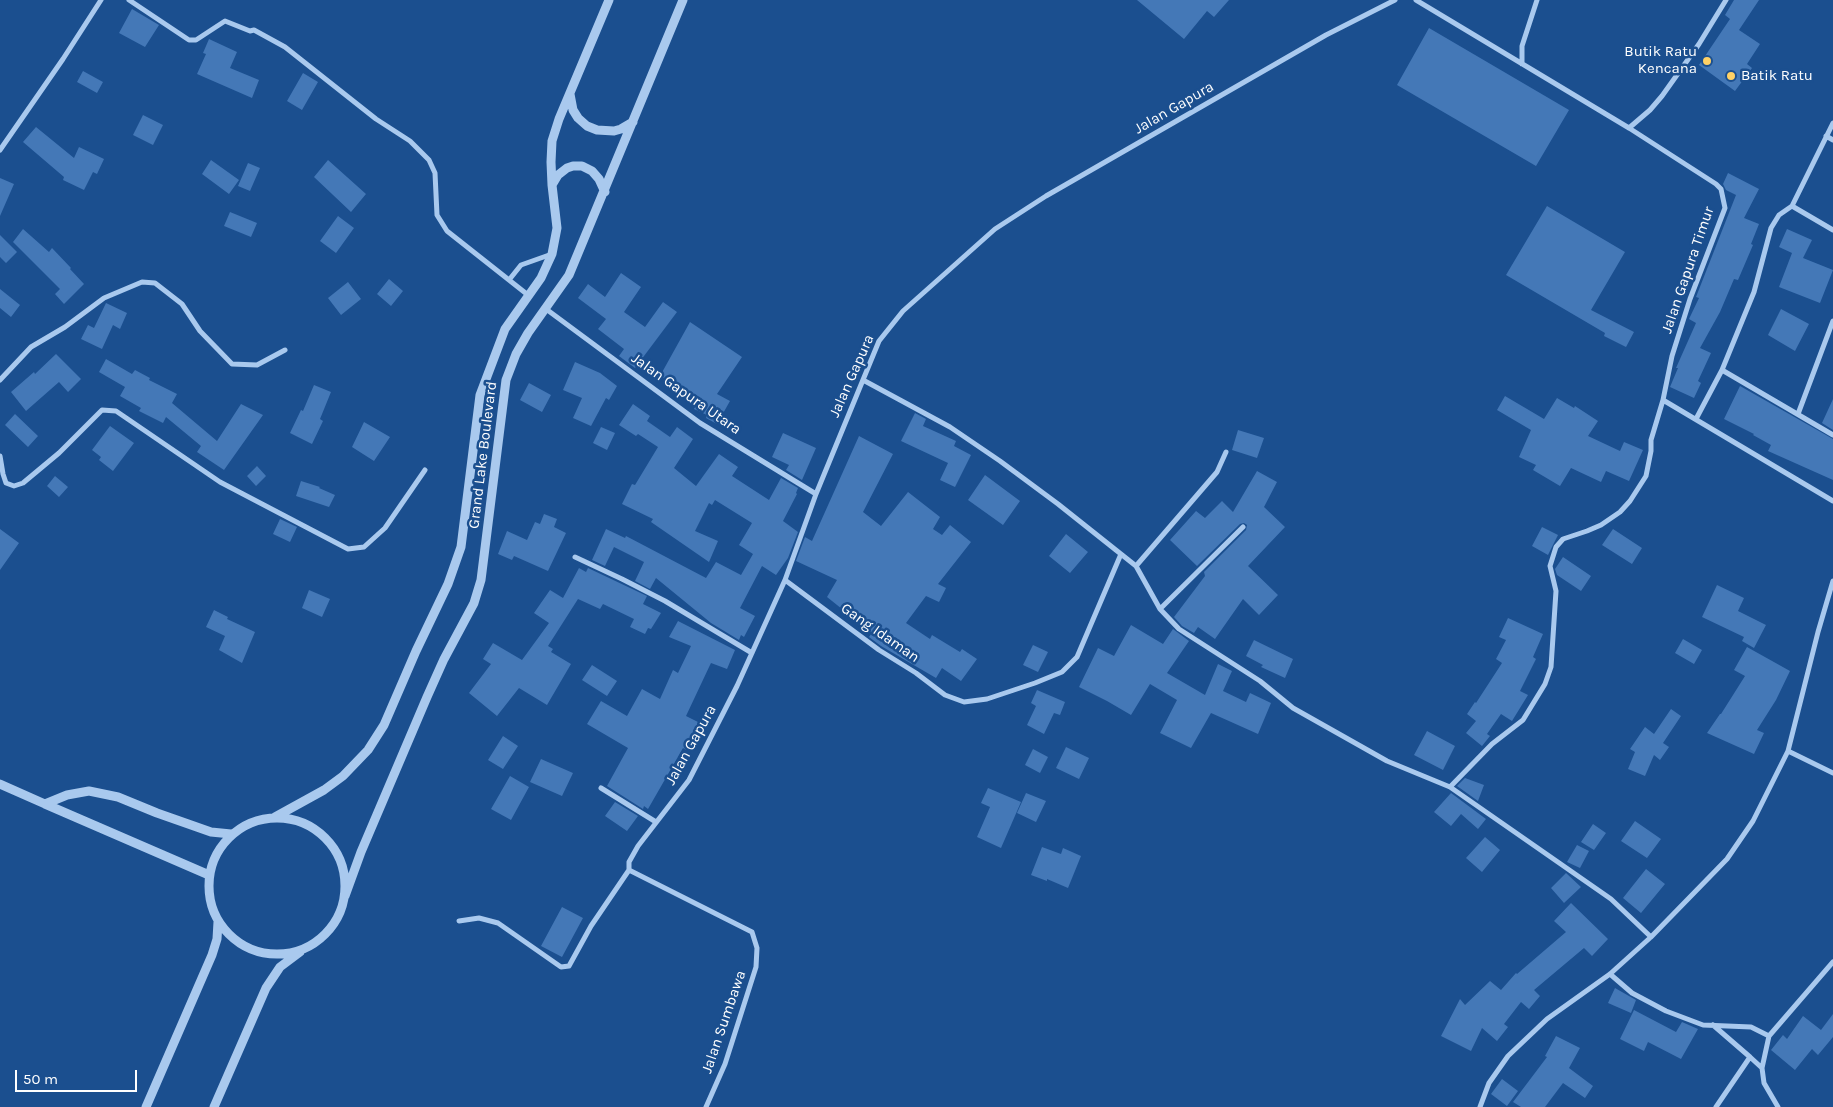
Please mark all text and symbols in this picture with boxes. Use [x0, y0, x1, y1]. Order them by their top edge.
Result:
place label: Butik Ratu Kencana [1624, 43, 1697, 78]
marker: Butik Ratu Kencana [1701, 55, 1713, 67]
place label: Batik Ratu [1741, 67, 1813, 85]
marker: Batik Ratu [1725, 70, 1737, 82]
street label: Jalan Gapura [1131, 78, 1217, 138]
street label: Jalan Gapura Timur [1658, 204, 1718, 336]
street label: Jalan Gapura [826, 332, 878, 420]
street label: Jalan Gapura Utara [628, 349, 744, 439]
street label: Grand Lake Boulevard [465, 380, 501, 530]
street label: Gang Idaman [837, 599, 923, 667]
street label: Jalan Gapura [662, 702, 720, 788]
street label: Jalan Sumbawa [698, 968, 750, 1076]
scale bar [18, 1060, 140, 1092]
text: 50 m [23, 1070, 58, 1088]

